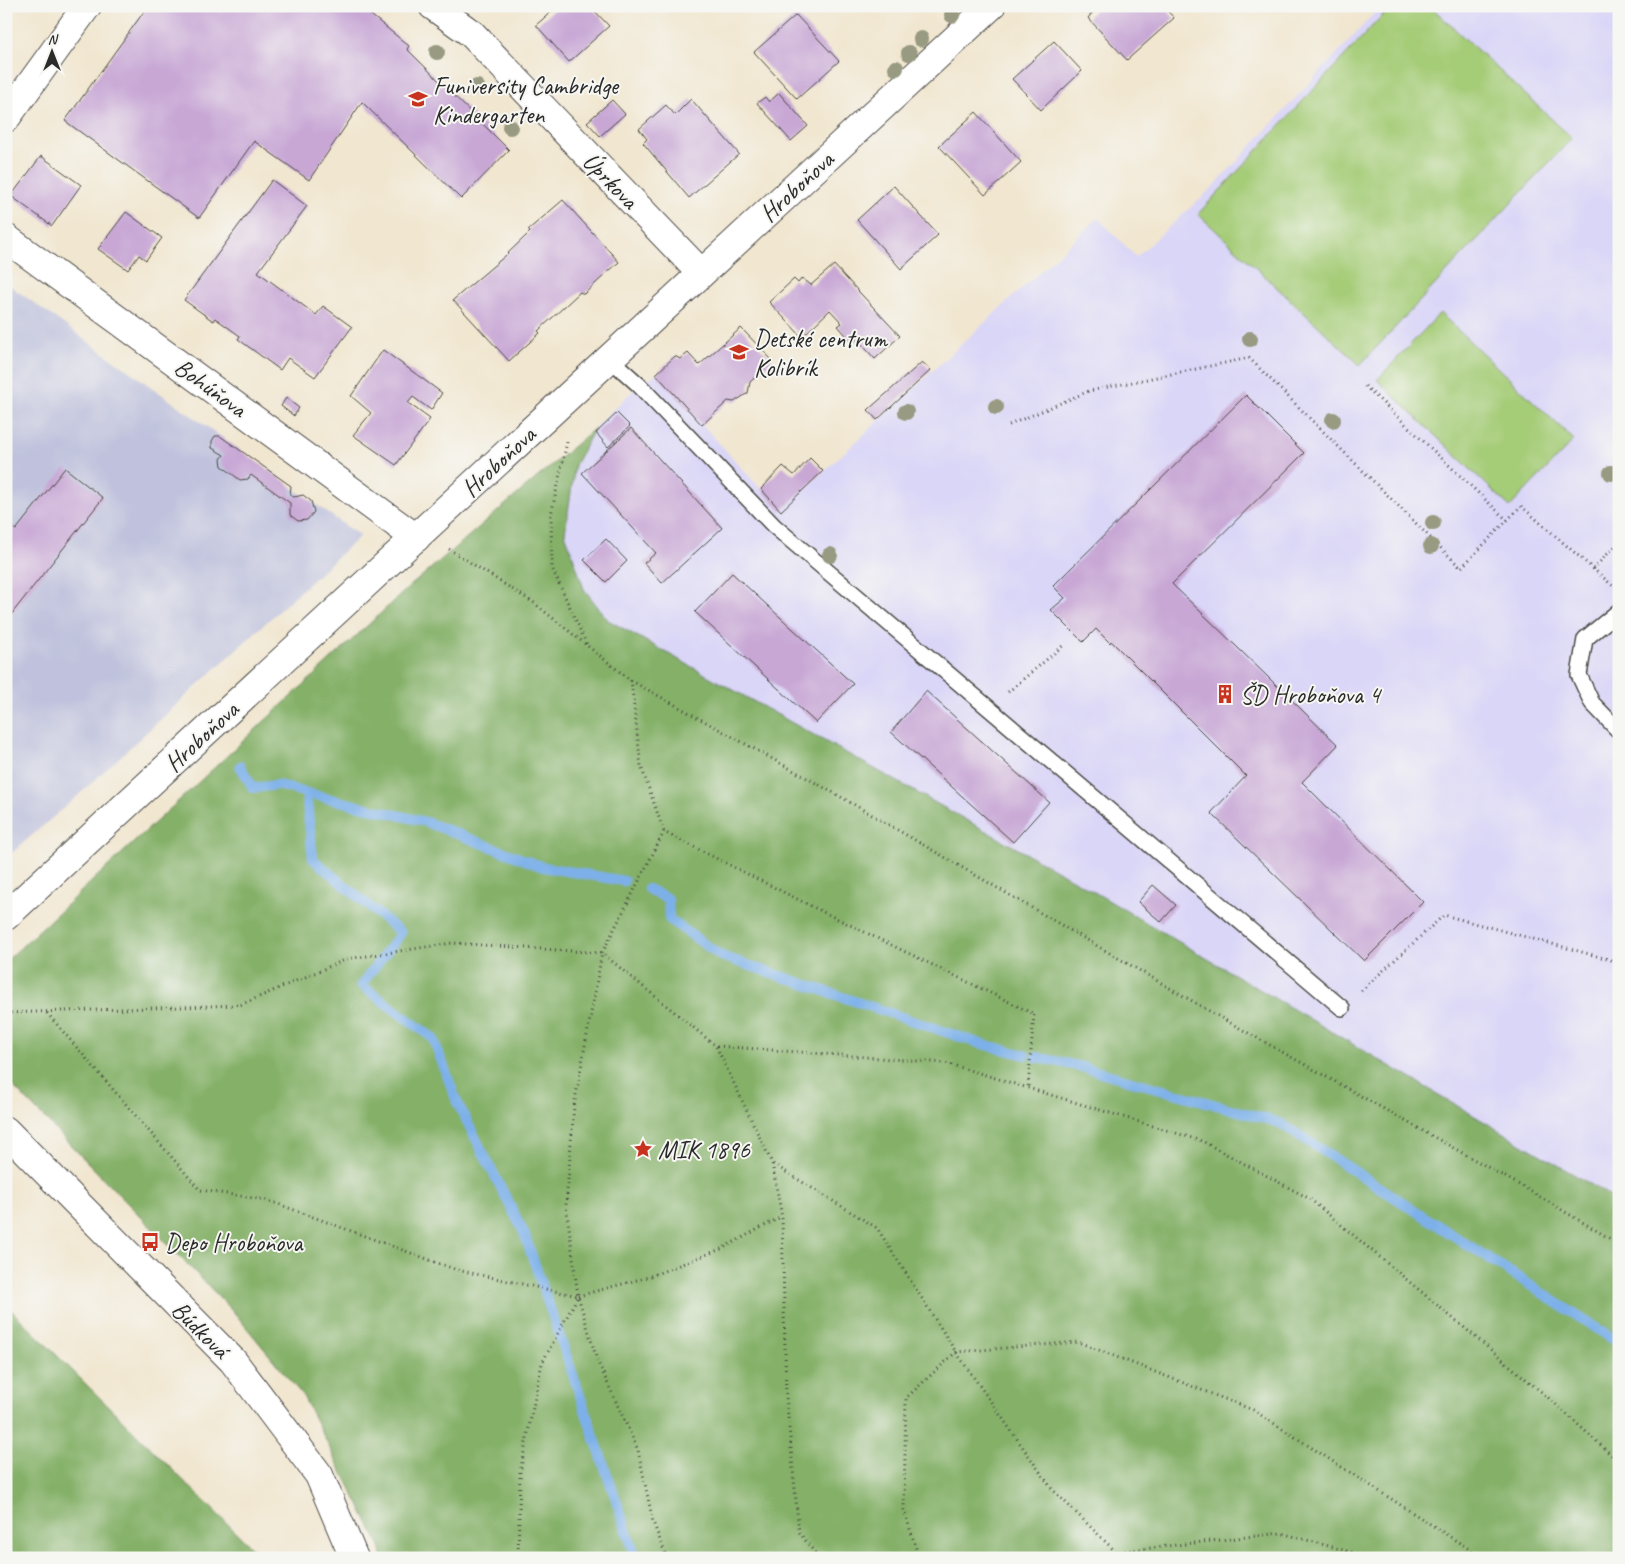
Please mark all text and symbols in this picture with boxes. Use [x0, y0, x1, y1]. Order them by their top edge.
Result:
north arrow [28, 28, 78, 78]
text: N [48, 31, 59, 48]
place label: Funiversity Cambridge Kindergarten [433, 70, 620, 131]
school or university icon: Funiversity Cambridge Kindergarten [407, 88, 429, 110]
street label: Hroboňova [753, 143, 842, 229]
street label: Úprkova [576, 146, 646, 217]
place label: Detské centrum Kolibrík [754, 323, 889, 384]
school or university icon: Detské centrum Kolibrík [728, 341, 750, 363]
street label: Bohúňova [168, 351, 254, 426]
street label: Hroboňova [455, 418, 544, 504]
place label: ŠD Hroboňova 4 [1240, 679, 1383, 711]
building icon: ŠD Hroboňova 4 [1214, 683, 1236, 705]
street label: Hroboňova [158, 693, 247, 779]
place label: MIK 1896 [658, 1134, 750, 1166]
place icon: MIK 1896 [632, 1138, 654, 1160]
place label: Depo Hroboňova [165, 1227, 304, 1259]
bus stop icon: Depo Hroboňova [139, 1231, 161, 1253]
street label: Búdková [165, 1294, 238, 1367]

